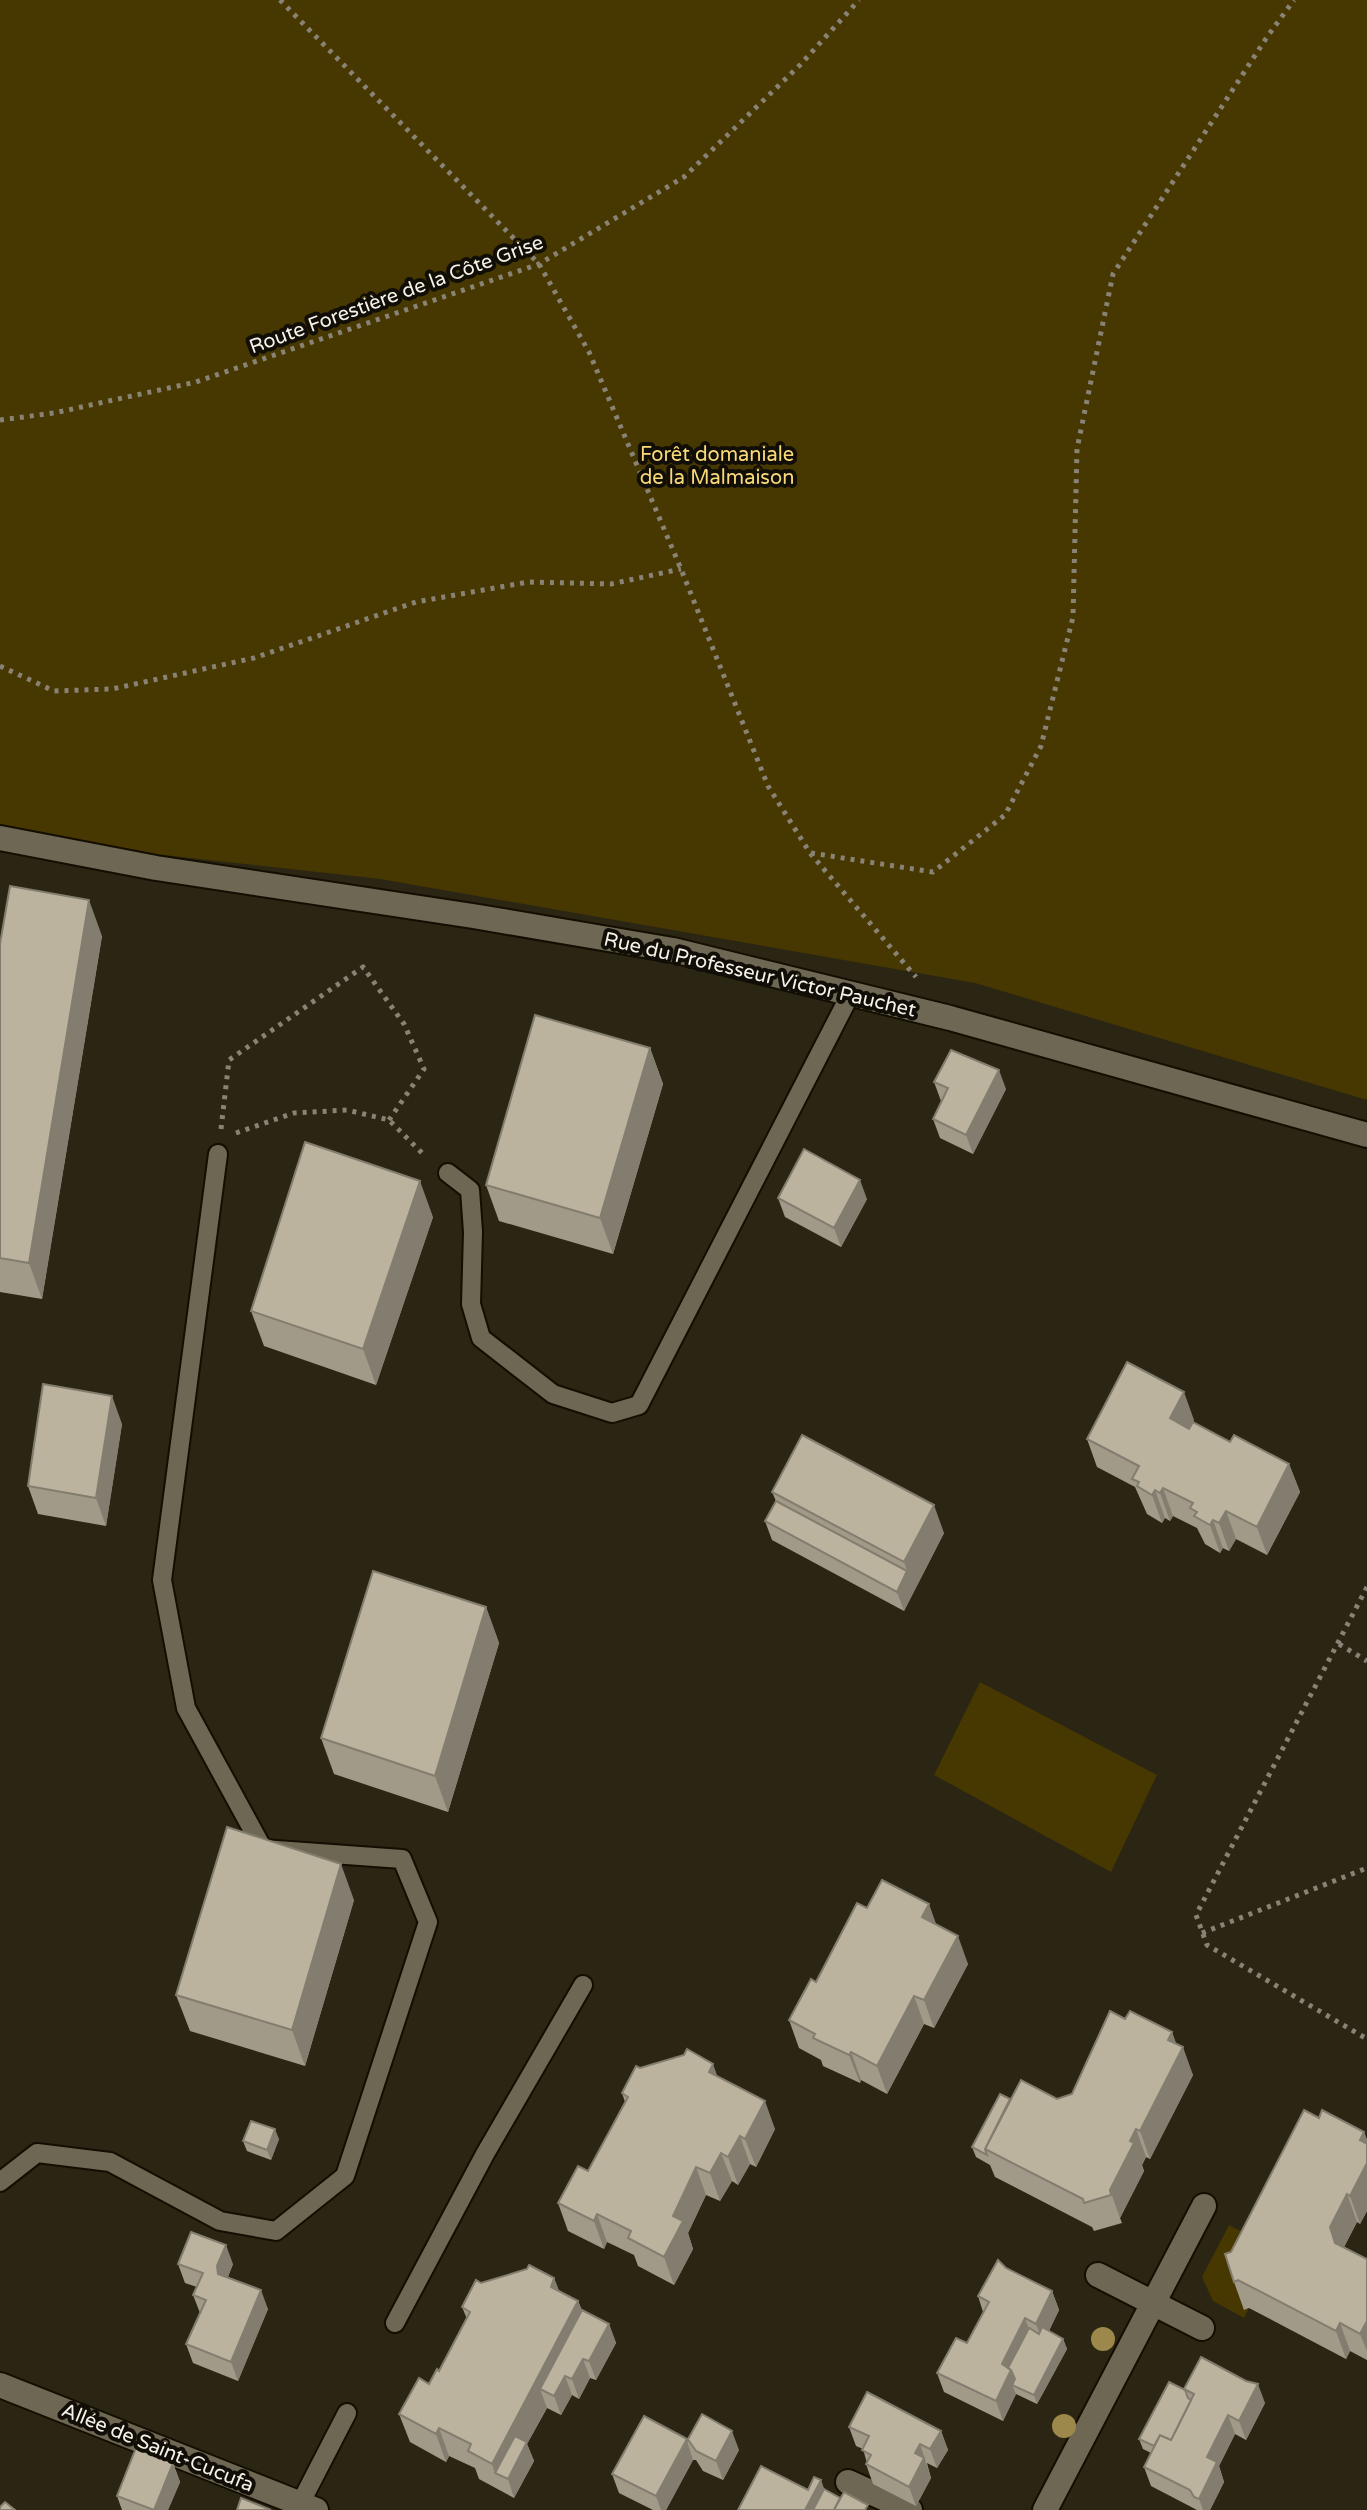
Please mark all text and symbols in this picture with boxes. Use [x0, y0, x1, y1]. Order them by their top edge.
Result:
street label: Route Forestière de la Côte Grise [246, 230, 547, 359]
park label: Forêt domaniale de la Malmaison [640, 443, 794, 490]
street label: Rue du Professeur Victor Pauchet [601, 927, 918, 1023]
street label: Allée de Saint-Cucufa [58, 2398, 257, 2498]

